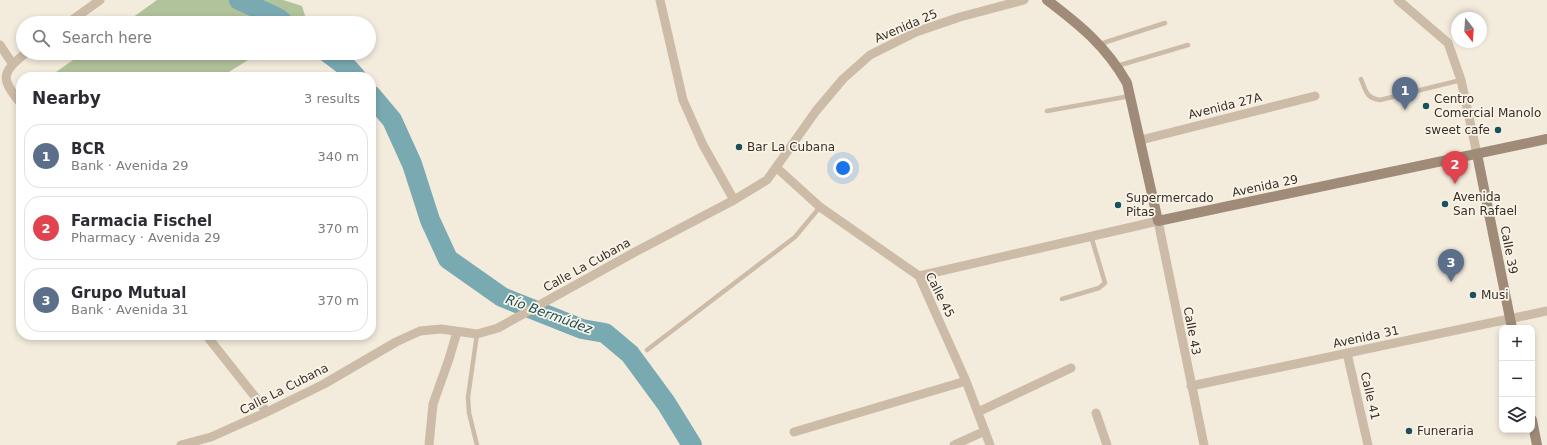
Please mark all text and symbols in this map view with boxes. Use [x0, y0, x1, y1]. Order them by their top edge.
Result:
street label: Avenida 25 [872, 6, 940, 46]
north arrow [1451, 12, 1487, 48]
search box [16, 16, 376, 60]
icon: search [30, 27, 52, 49]
text: Search here [62, 29, 152, 47]
pin: 1 [1392, 77, 1418, 110]
text: Nearby [32, 88, 101, 108]
street label: Avenida 27A [1187, 90, 1264, 122]
text: 3 results [304, 91, 360, 106]
place label: Centro Comercial Manolo [1434, 92, 1541, 120]
marker: Centro Comercial Manolo [1421, 101, 1431, 111]
place label: sweet cafe [1425, 123, 1490, 137]
marker: sweet cafe [1493, 125, 1503, 135]
text: BCR [71, 140, 105, 158]
place label: Bar La Cubana [747, 140, 835, 154]
marker: Bar La Cubana [734, 142, 744, 152]
text: 1 [41, 149, 51, 164]
text: 340 m [317, 149, 359, 164]
pin: 2 [1442, 151, 1468, 184]
text: Bank · Avenida 29 [71, 158, 189, 173]
your location [833, 158, 853, 178]
street label: Avenida 29 [1231, 172, 1299, 200]
place label: Avenida San Rafael [1453, 190, 1517, 218]
place label: Supermercado Pitas [1126, 191, 1214, 219]
marker: Avenida San Rafael [1440, 199, 1450, 209]
marker: Supermercado Pitas [1113, 200, 1123, 210]
text: Farmacia Fischel [71, 212, 212, 230]
text: 2 [41, 221, 51, 236]
text: 370 m [317, 221, 359, 236]
street label: Calle 39 [1497, 225, 1521, 275]
text: Pharmacy · Avenida 29 [71, 230, 221, 245]
street label: Calle La Cubana [541, 235, 633, 295]
pin: 3 [1438, 249, 1464, 282]
street label: Calle 45 [923, 270, 957, 320]
text: Grupo Mutual [71, 284, 186, 302]
place label: Musi [1481, 288, 1509, 302]
marker: Musi [1468, 290, 1478, 300]
water label: Río Bermúdez [504, 291, 595, 337]
text: 3 [41, 293, 51, 308]
text: 370 m [317, 293, 359, 308]
text: Bank · Avenida 31 [71, 302, 189, 317]
street label: Calle 43 [1180, 306, 1204, 356]
street label: Avenida 31 [1332, 323, 1400, 351]
map controls [1499, 325, 1535, 433]
button: + [1499, 325, 1535, 361]
street label: Calle La Cubana [237, 361, 331, 417]
button: − [1499, 361, 1535, 397]
street label: Calle 41 [1358, 371, 1382, 421]
button: layers [1499, 397, 1535, 433]
place label: Funeraria [1417, 424, 1474, 438]
marker: Funeraria [1404, 426, 1414, 436]

